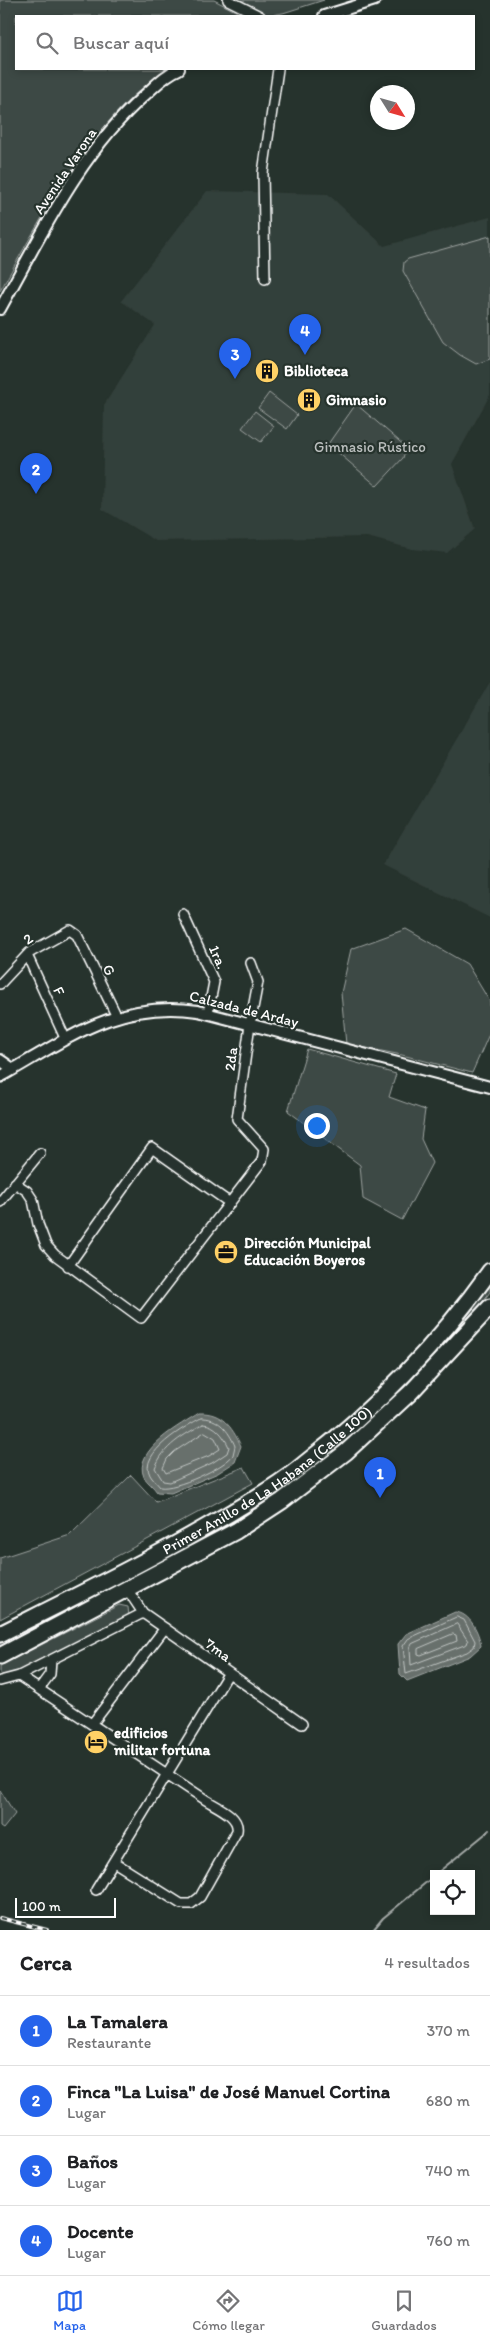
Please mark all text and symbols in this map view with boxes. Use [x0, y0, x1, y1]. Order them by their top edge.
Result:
search box [15, 15, 475, 70]
icon: search [33, 29, 61, 57]
text: Buscar aquí [73, 31, 169, 54]
north arrow [370, 85, 415, 130]
street label: Avenida Varona [30, 124, 101, 218]
pin: 4 [289, 314, 321, 355]
pin: 3 [219, 338, 251, 379]
building icon: Biblioteca [254, 358, 280, 384]
place label: Biblioteca [284, 362, 349, 380]
building icon: Gimnasio [296, 387, 322, 413]
place label: Gimnasio [326, 391, 387, 409]
park label: Gimnasio Rústico [314, 438, 426, 456]
pin: 2 [20, 453, 52, 494]
street label: 2 [20, 929, 36, 949]
street label: 1ra. [205, 942, 231, 972]
street label: G [99, 961, 119, 979]
street label: F [49, 984, 69, 998]
street label: Calzada de Arday [188, 987, 300, 1031]
street label: 2da [221, 1046, 241, 1072]
your location [304, 1113, 330, 1139]
place label: Dirección Municipal Educación Boyeros [244, 1234, 372, 1270]
office icon: Dirección Municipal Educación Boyeros [213, 1239, 239, 1265]
street label: Primer Anillo de La Habana (Calle 100) [159, 1402, 375, 1558]
pin: 1 [364, 1457, 396, 1498]
street label: 7ma [201, 1635, 235, 1666]
place label: edificios militar fortuna [113, 1724, 210, 1759]
hotel icon: edificios militar fortuna [83, 1729, 109, 1755]
map controls [430, 1870, 475, 1915]
button: locate [430, 1870, 475, 1915]
scale bar [15, 1895, 116, 1918]
text: 100 m [22, 1898, 61, 1915]
text: Cerca [20, 1950, 72, 1975]
text: 4 resultados [384, 1953, 470, 1972]
text: La Tamalera [67, 2010, 168, 2033]
text: 1 [32, 2021, 40, 2040]
text: 370 m [426, 2021, 470, 2040]
text: Restaurante [67, 2033, 151, 2052]
text: Finca "La Luisa" de José Manuel Cortina [67, 2080, 390, 2103]
text: 2 [32, 2091, 40, 2110]
text: 680 m [426, 2091, 470, 2110]
text: Lugar [67, 2103, 106, 2122]
text: Baños [67, 2150, 118, 2173]
text: 3 [32, 2161, 40, 2180]
text: 740 m [426, 2161, 470, 2180]
text: Lugar [67, 2173, 106, 2192]
text: Docente [67, 2220, 134, 2243]
text: 4 [31, 2231, 41, 2250]
text: 760 m [427, 2231, 470, 2250]
text: Lugar [67, 2243, 106, 2262]
tab: Mapa [53, 2287, 86, 2334]
tab: Cómo llegar [192, 2287, 265, 2334]
tab: Guardados [371, 2287, 437, 2334]

